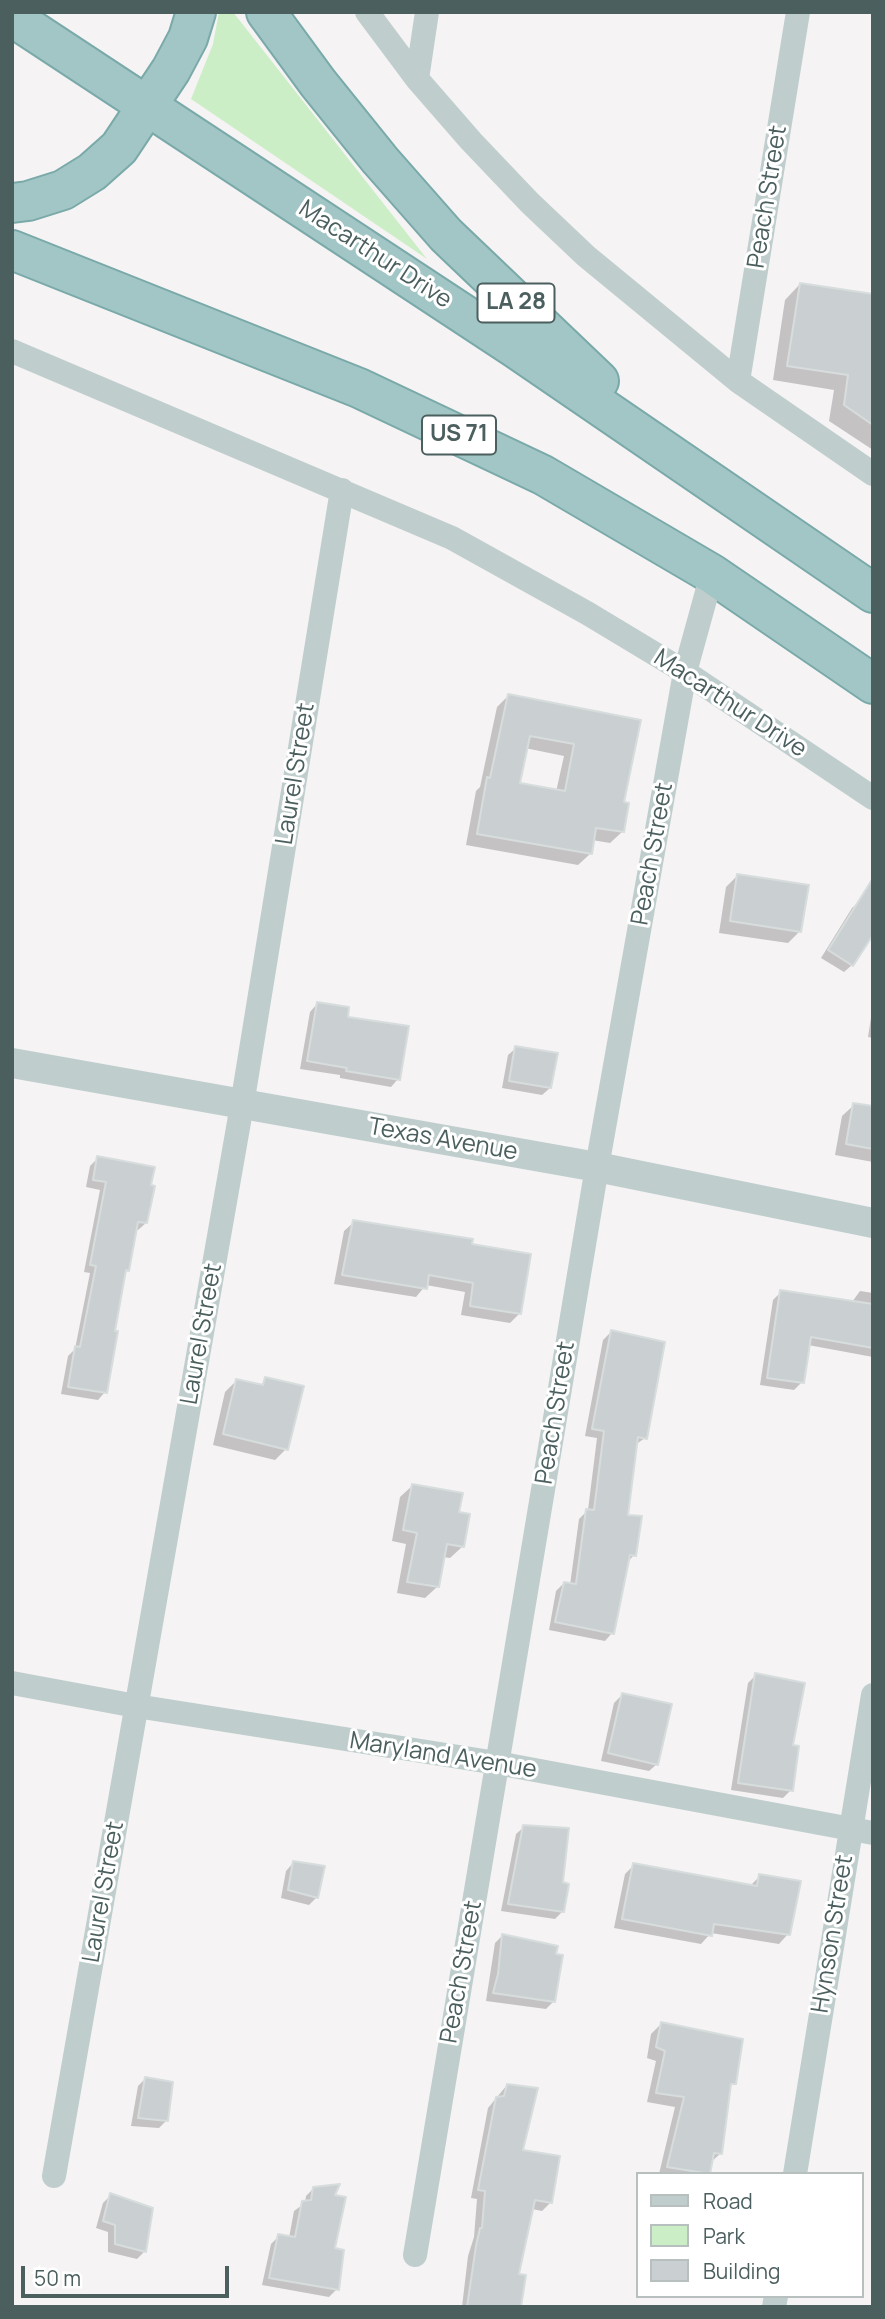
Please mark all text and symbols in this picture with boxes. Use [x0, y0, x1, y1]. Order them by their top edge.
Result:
street label: Peach Street [742, 123, 794, 271]
street label: Macarthur Drive [293, 195, 457, 315]
road number: LA 28 [477, 284, 554, 322]
road number: US 71 [422, 416, 496, 454]
street label: Macarthur Drive [648, 644, 812, 764]
street label: Laurel Street [271, 701, 321, 847]
street label: Peach Street [626, 780, 680, 928]
street label: Texas Avenue [366, 1113, 520, 1167]
street label: Laurel Street [175, 1261, 229, 1407]
street label: Peach Street [530, 1339, 582, 1487]
street label: Maryland Avenue [347, 1727, 539, 1785]
street label: Laurel Street [77, 1819, 131, 1965]
street label: Hynson Street [806, 1853, 860, 2015]
street label: Peach Street [435, 1898, 489, 2046]
legend [636, 2172, 864, 2298]
text: Road [703, 2187, 753, 2215]
text: Park [703, 2222, 745, 2250]
scale bar [24, 2252, 233, 2296]
text: Building [703, 2257, 780, 2285]
text: 50 m [34, 2264, 81, 2292]

